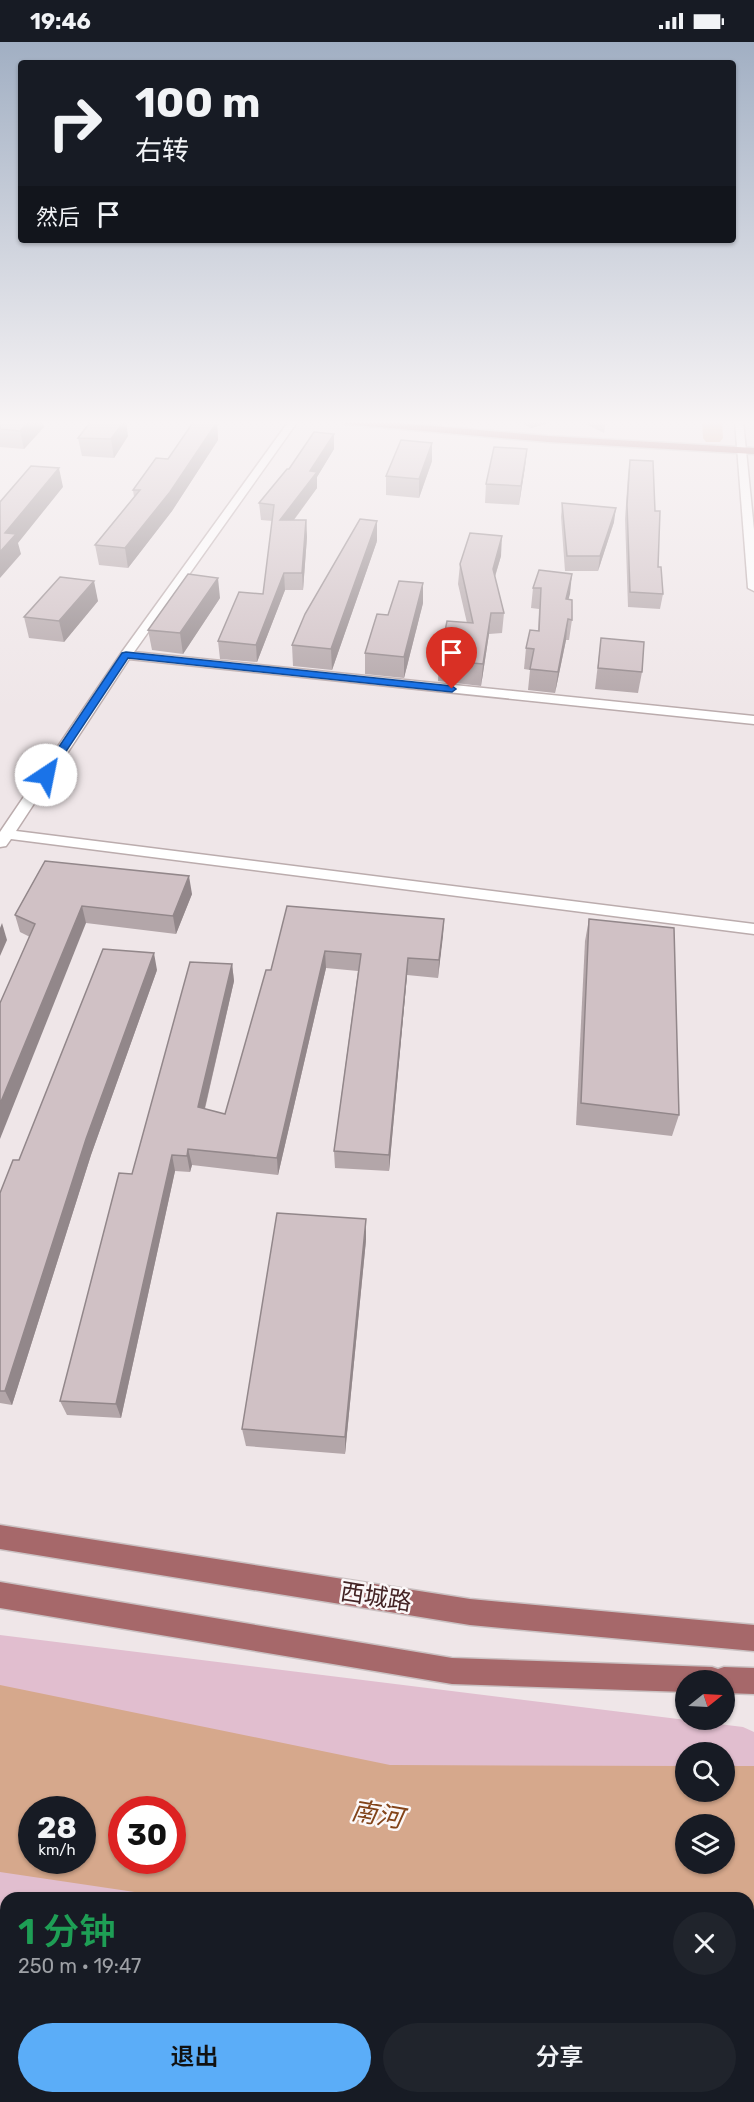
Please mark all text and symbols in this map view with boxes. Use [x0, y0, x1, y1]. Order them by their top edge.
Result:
text: 19:46 [30, 8, 91, 35]
text: 100 m [135, 78, 260, 128]
icon: right [36, 84, 114, 162]
text: 右转 [135, 135, 189, 167]
icon: arrive [92, 198, 125, 231]
text: 然后 [36, 204, 80, 231]
pin [426, 627, 477, 689]
icon: arrive [435, 636, 468, 669]
position arrow [14, 743, 78, 807]
street label: 西城路 [338, 1578, 414, 1616]
north arrow [675, 1670, 735, 1730]
map controls [675, 1670, 735, 1874]
button: search [675, 1742, 735, 1802]
water label: 南河 [349, 1795, 410, 1836]
speed limit sign: 30 [108, 1796, 186, 1874]
text: 28 [37, 1810, 77, 1846]
button: layers [675, 1814, 735, 1874]
text: km/h [38, 1841, 76, 1859]
text: 1 分钟 [18, 1910, 115, 1953]
button: close [673, 1912, 736, 1975]
text: 250 m · 19:47 [18, 1954, 141, 1978]
button: 退出 [18, 2023, 371, 2092]
button: 分享 [383, 2023, 736, 2092]

